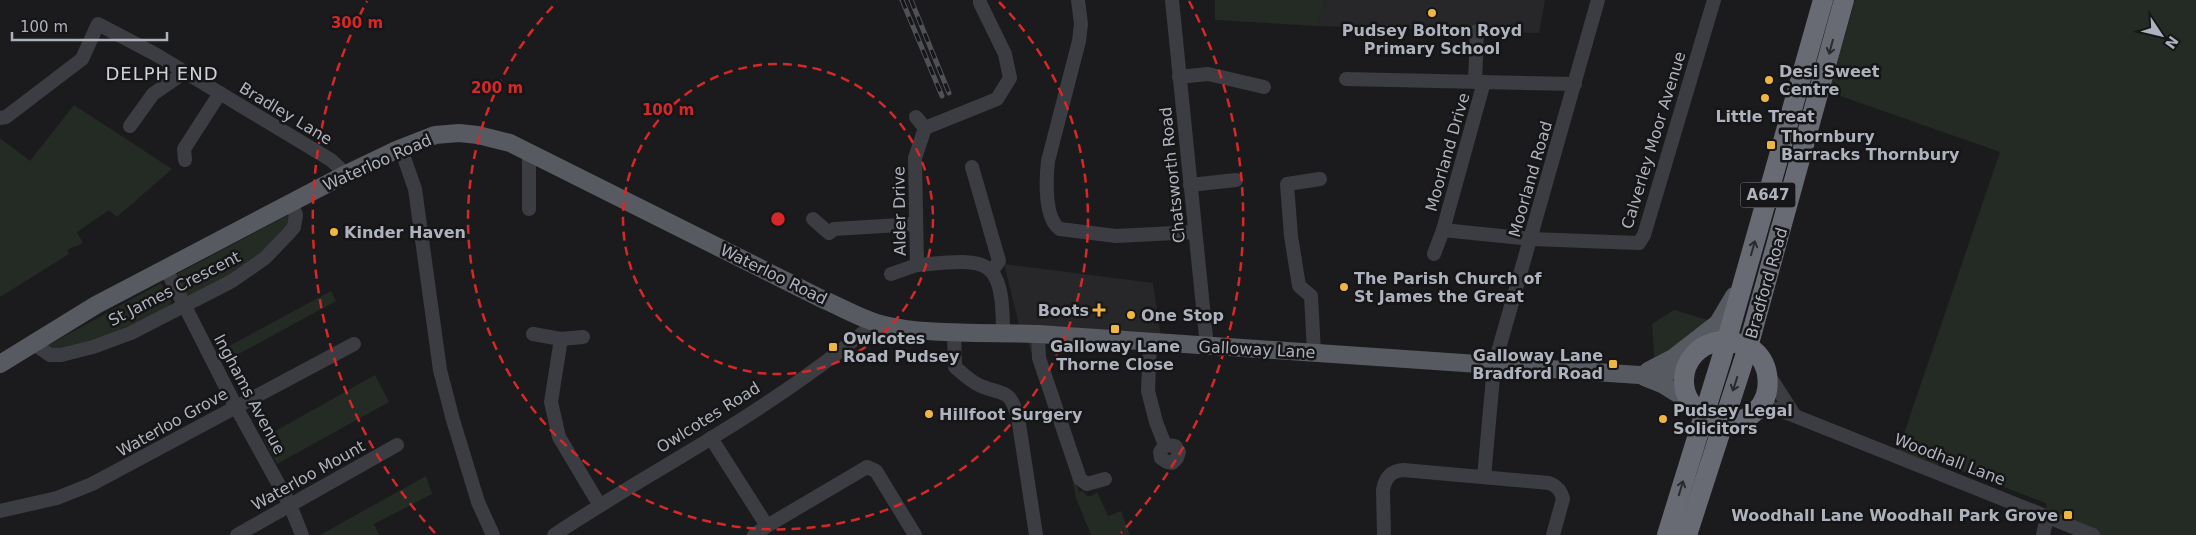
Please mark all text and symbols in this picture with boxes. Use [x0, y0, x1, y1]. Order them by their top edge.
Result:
marker: Pudsey Bolton Royd Primary School [1426, 7, 1438, 19]
scale bar [12, 10, 168, 42]
north arrow [2136, 10, 2186, 60]
text: 300 m [331, 14, 383, 32]
text: 100 m [20, 18, 68, 36]
place label: Pudsey Bolton Royd Primary School [1342, 21, 1522, 58]
text: N [2162, 33, 2182, 52]
one-way arrow [1826, 39, 1835, 55]
street label: Calverley Moor Avenue [1617, 49, 1690, 231]
place label: Desi Sweet Centre [1779, 62, 1880, 99]
district label: DELPH END [105, 63, 219, 84]
marker: Desi Sweet Centre [1763, 74, 1775, 86]
street label: Bradley Lane [236, 78, 336, 149]
text: 200 m [471, 79, 523, 97]
street label: Moorland Drive [1422, 91, 1473, 214]
marker: Little Treat [1759, 92, 1771, 104]
text: 100 m [642, 101, 694, 119]
street label: Chatsworth Road [1156, 106, 1189, 244]
place label: Little Treat [1715, 107, 1815, 126]
street label: Moorland Road [1505, 119, 1556, 239]
place label: Thornbury Barracks Thornbury [1781, 127, 1960, 164]
street label: Waterloo Road [320, 130, 434, 195]
marker: Thornbury Barracks Thornbury [1765, 139, 1777, 151]
street label: Alder Drive [889, 166, 910, 256]
road number: A647 [1740, 182, 1796, 208]
centre of rings [769, 210, 787, 228]
place label: Kinder Haven [344, 223, 466, 242]
street label: Bradford Road [1742, 225, 1791, 341]
marker: Kinder Haven [328, 226, 340, 238]
street label: Waterloo Road [717, 240, 830, 309]
one-way arrow [1748, 240, 1758, 256]
street label: St James Crescent [105, 247, 243, 330]
place label: The Parish Church of St James the Great [1354, 269, 1543, 306]
marker: The Parish Church of St James the Great [1338, 281, 1350, 293]
place label: Boots [1038, 301, 1089, 320]
marker: Boots [1093, 304, 1105, 316]
place label: One Stop [1141, 306, 1224, 325]
marker: One Stop [1125, 309, 1137, 321]
marker: Galloway Lane Thorne Close [1109, 323, 1121, 335]
place label: Owlcotes Road Pudsey [843, 329, 960, 366]
street label: Inghams Avenue [210, 331, 289, 458]
place label: Galloway Lane Thorne Close [1050, 337, 1180, 374]
street label: Galloway Lane [1198, 337, 1316, 362]
marker: Owlcotes Road Pudsey [827, 341, 839, 353]
place label: Galloway Lane Bradford Road [1472, 346, 1603, 383]
marker: Galloway Lane Bradford Road [1607, 358, 1619, 370]
one-way arrow [1730, 376, 1740, 392]
street label: Owlcotes Road [653, 378, 764, 457]
street label: Waterloo Grove [113, 384, 231, 461]
place label: Pudsey Legal Solicitors [1673, 401, 1793, 438]
place label: Hillfoot Surgery [939, 405, 1083, 424]
marker: Hillfoot Surgery [923, 408, 935, 420]
marker: Pudsey Legal Solicitors [1657, 413, 1669, 425]
street label: Woodhall Lane [1892, 430, 2008, 489]
street label: Waterloo Mount [248, 436, 368, 514]
one-way arrow [1677, 481, 1687, 497]
place label: Woodhall Lane Woodhall Park Grove [1731, 506, 2058, 525]
marker: Woodhall Lane Woodhall Park Grove [2062, 509, 2074, 521]

